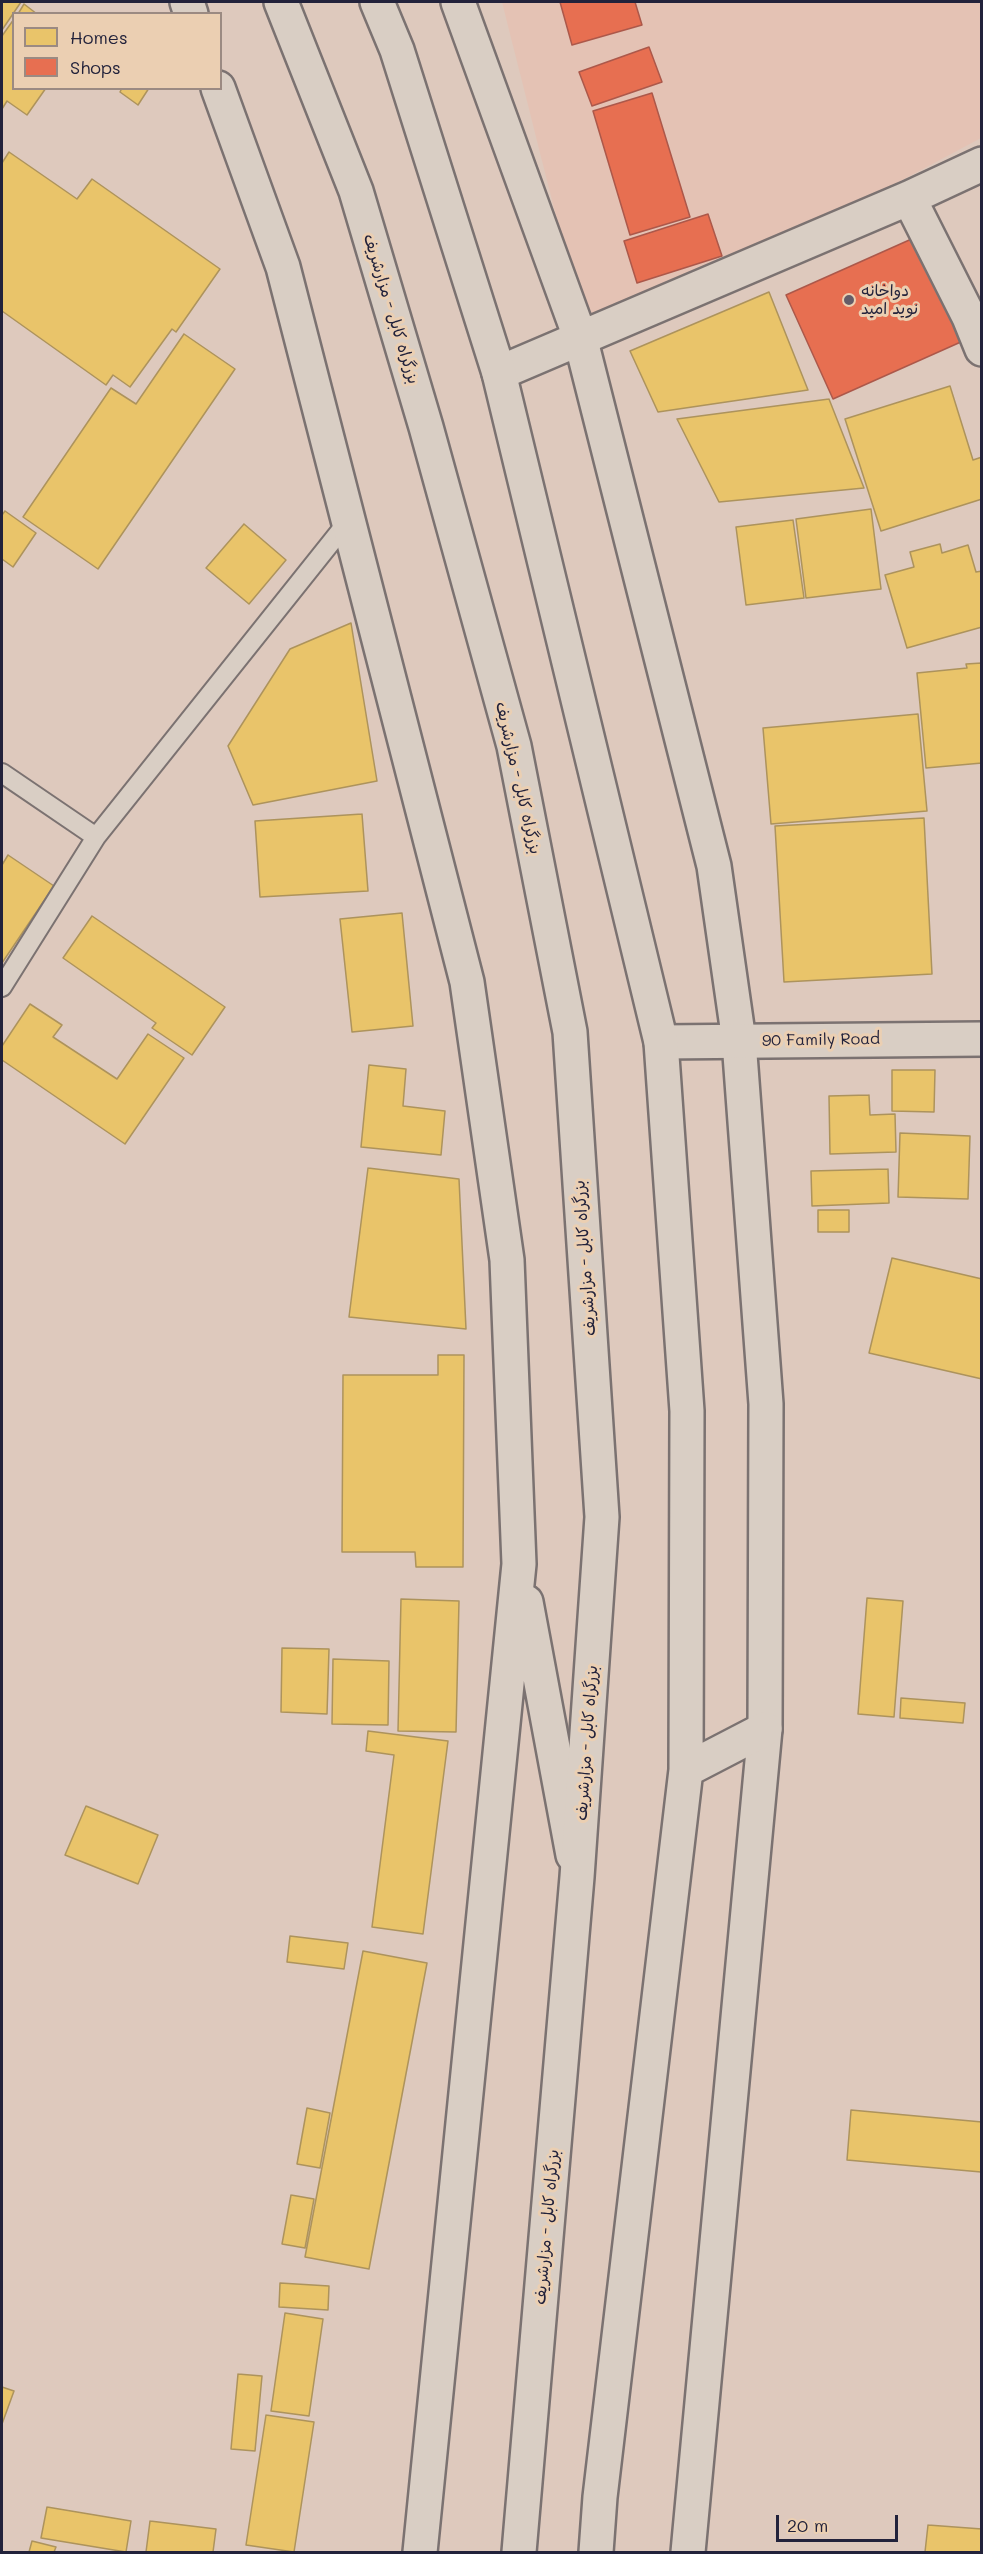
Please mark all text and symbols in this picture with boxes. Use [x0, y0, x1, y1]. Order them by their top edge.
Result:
legend [12, 12, 222, 90]
text: Homes [70, 25, 128, 49]
text: Shops [70, 55, 121, 79]
street label: بزرگراه کابل - مزارشریف [359, 232, 423, 386]
place label: دواخانه نوید امید [861, 281, 918, 319]
marker: دواخانه نوید امید [842, 293, 856, 307]
street label: بزرگراه کابل - مزارشریف [491, 700, 545, 856]
street label: 90 Family Road [762, 1029, 880, 1051]
street label: بزرگراه کابل - مزارشریف [570, 1180, 600, 1336]
street label: بزرگراه کابل - مزارشریف [572, 1665, 602, 1821]
street label: بزرگراه کابل - مزارشریف [531, 2149, 563, 2305]
scale bar [779, 2503, 900, 2541]
text: 20 m [787, 2513, 828, 2537]

